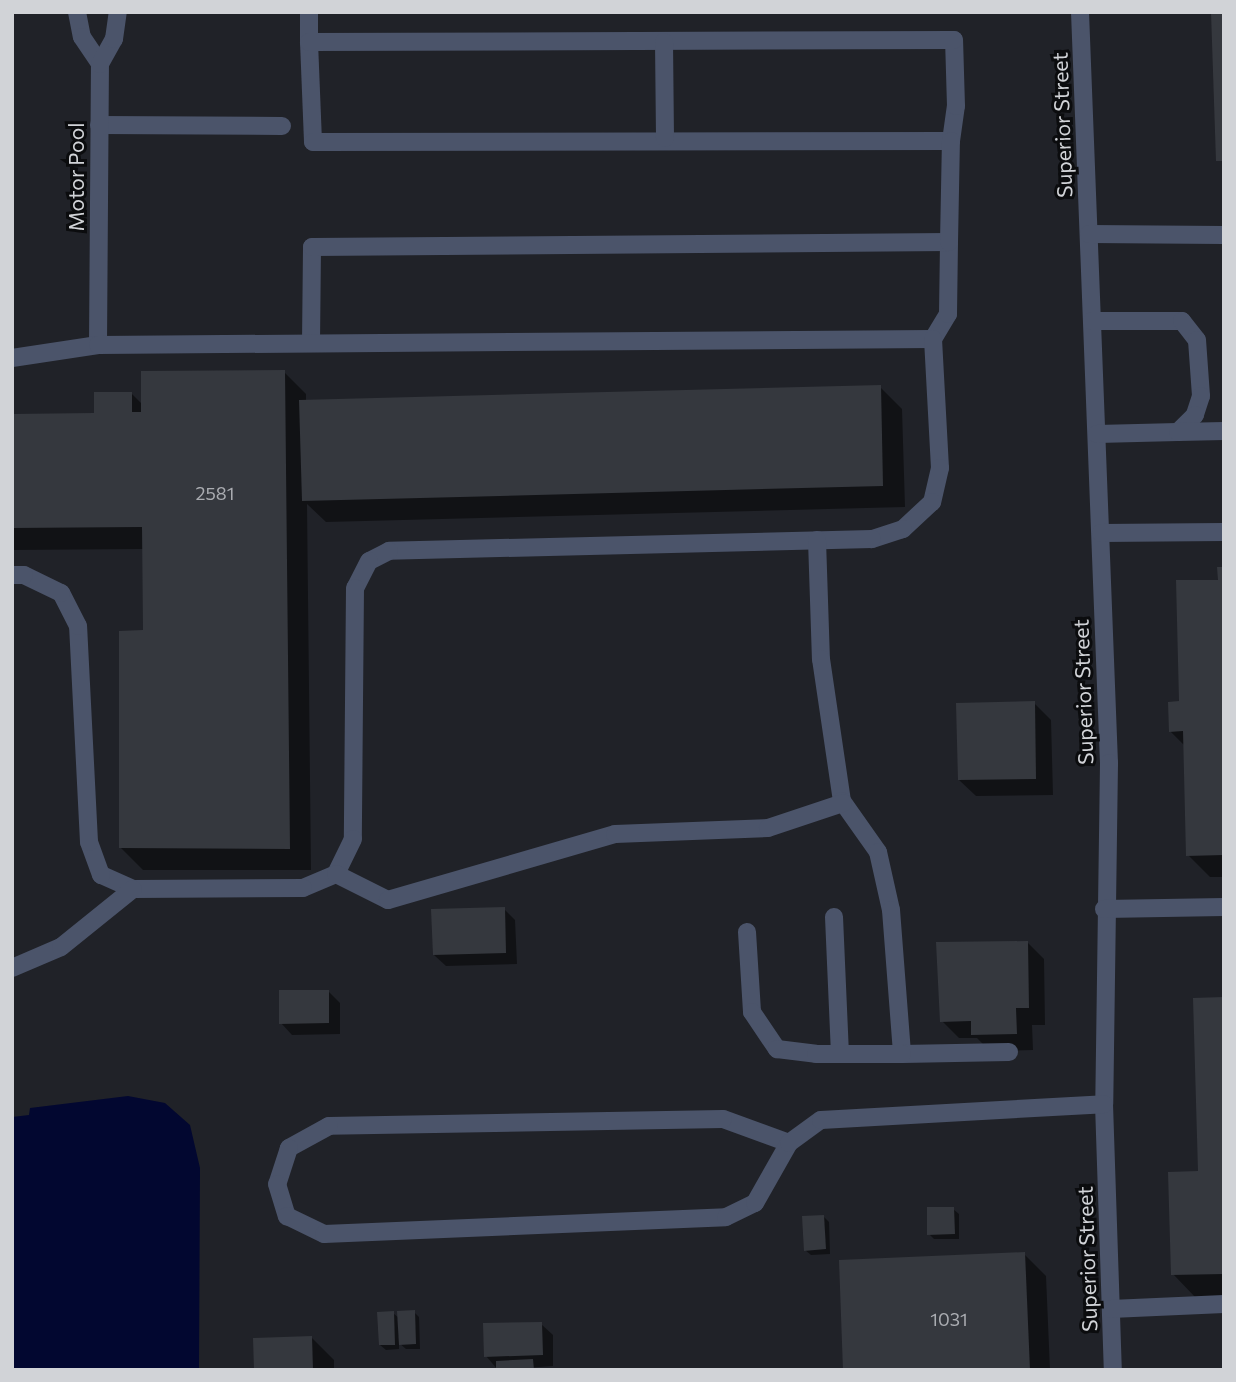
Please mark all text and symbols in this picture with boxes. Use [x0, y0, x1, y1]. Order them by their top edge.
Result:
street label: Superior Street [1047, 52, 1077, 198]
street label: Motor Pool [63, 122, 89, 232]
house number: 2581 [196, 482, 234, 504]
street label: Superior Street [1068, 619, 1098, 765]
street label: Superior Street [1072, 1186, 1102, 1332]
house number: 1031 [930, 1308, 968, 1330]

